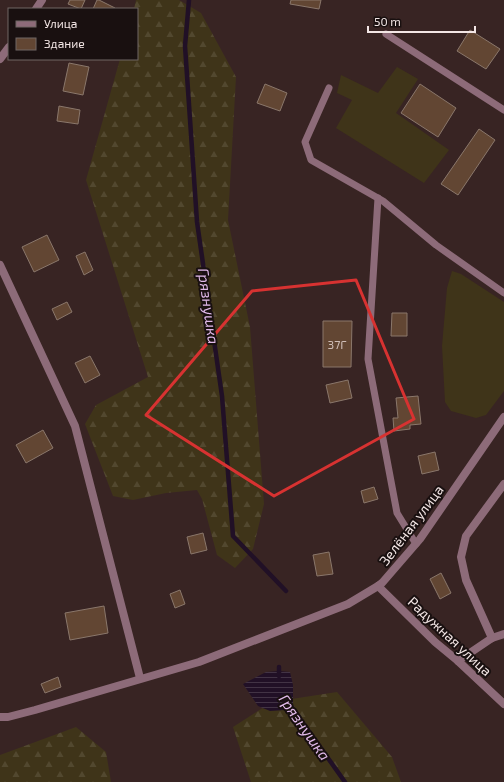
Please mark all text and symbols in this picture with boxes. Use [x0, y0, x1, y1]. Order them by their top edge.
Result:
legend [8, 8, 138, 60]
scale bar [368, 8, 475, 34]
text: 50 m [374, 14, 401, 28]
text: Улица [44, 16, 77, 30]
text: Здание [44, 36, 85, 50]
water label: Грязнушка [195, 267, 223, 345]
house number: 37Г [327, 337, 347, 351]
street label: Зелёная улица [375, 481, 447, 569]
street label: Радужная улица [405, 593, 495, 679]
water label: Грязнушка [276, 690, 334, 764]

